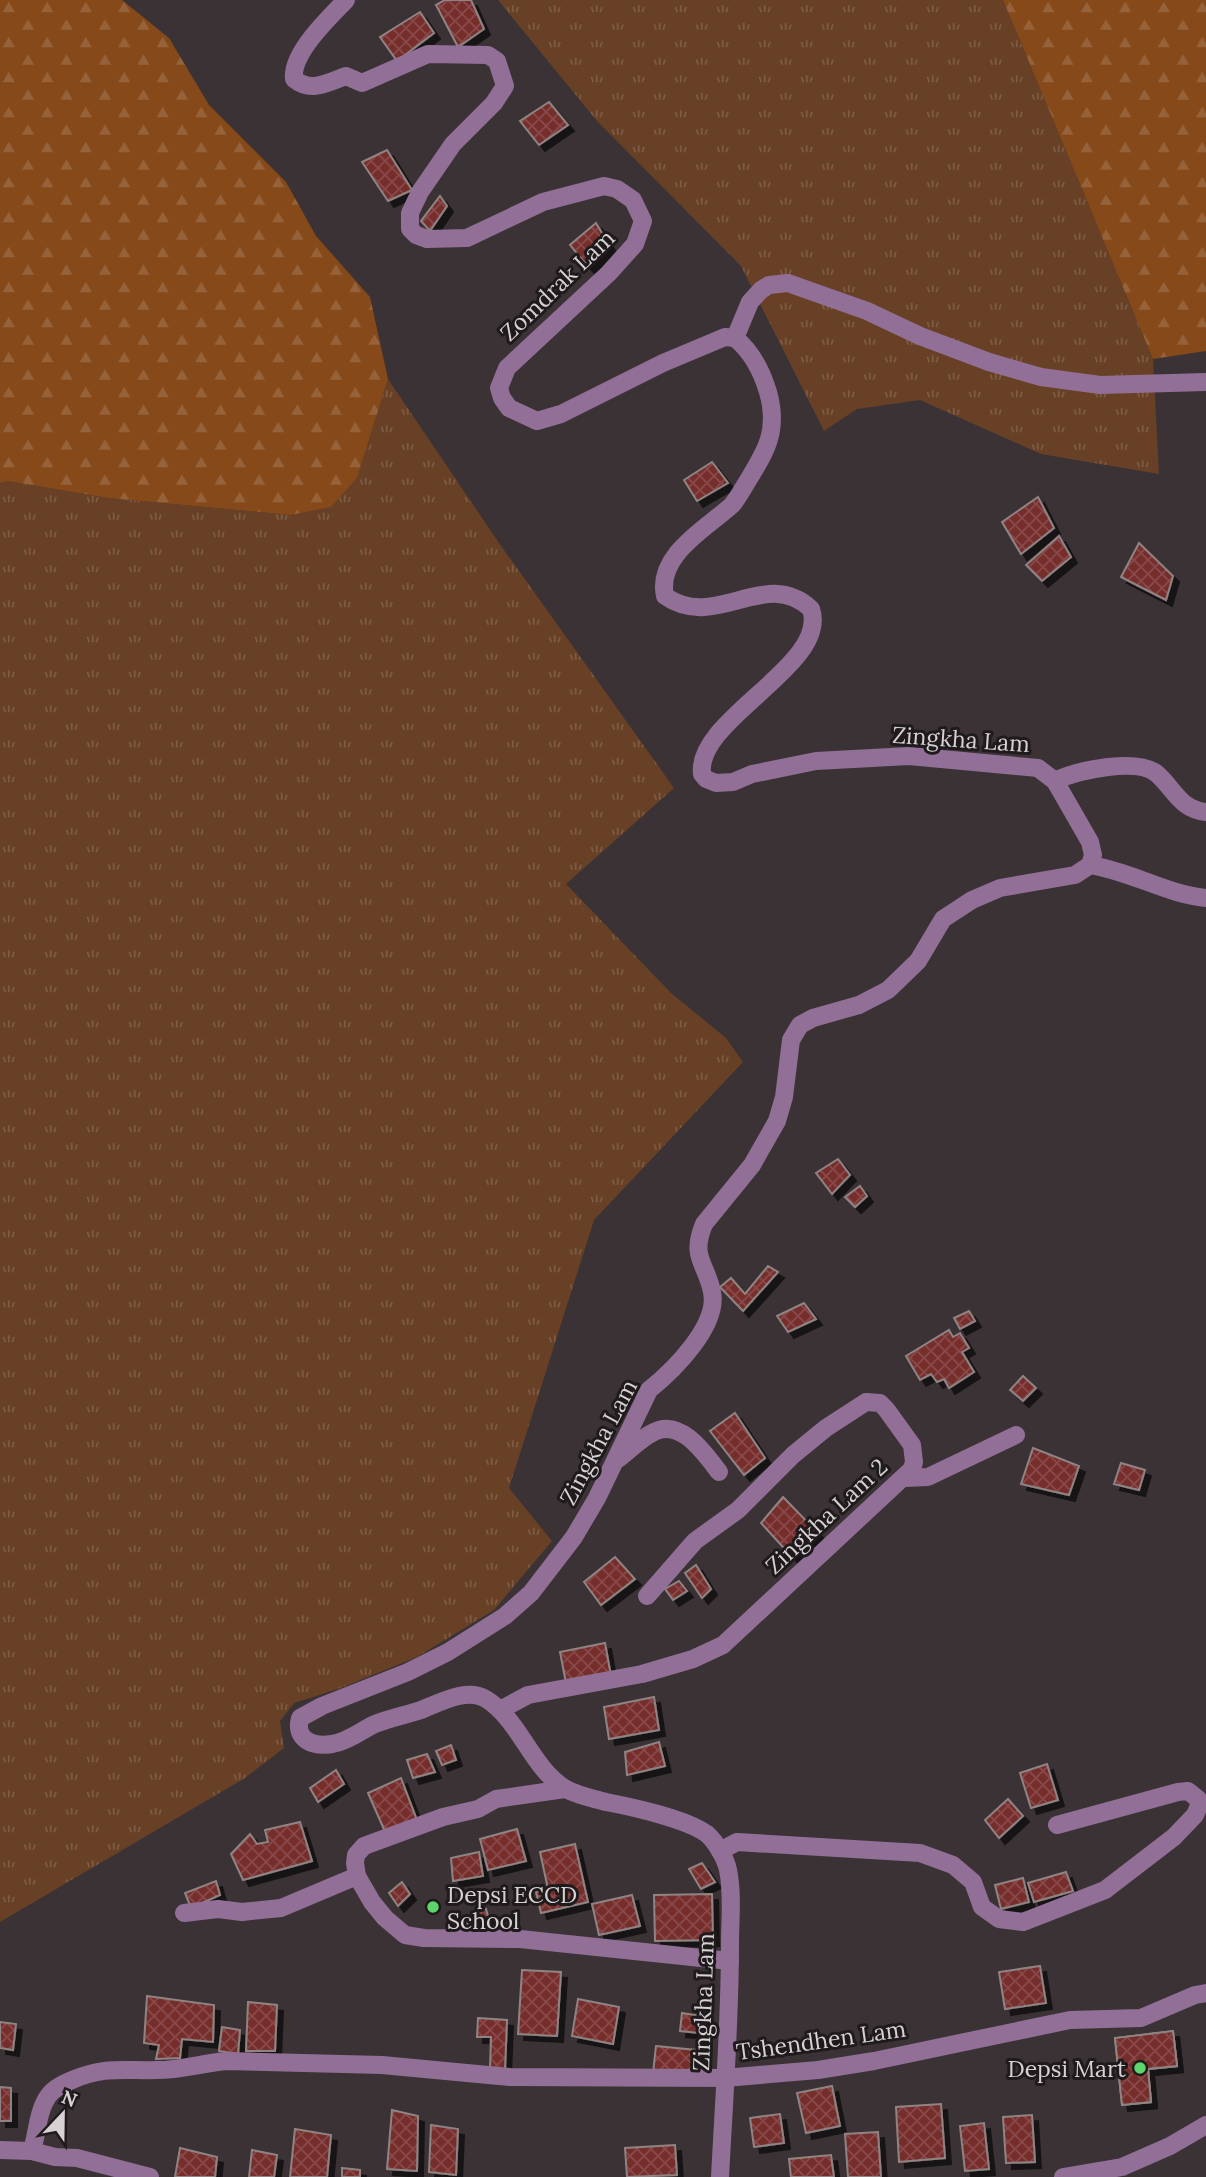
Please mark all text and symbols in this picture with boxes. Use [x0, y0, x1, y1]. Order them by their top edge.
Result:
street label: Zomdrak Lam [494, 223, 620, 347]
street label: Zingkha Lam [891, 720, 1031, 758]
street label: Zingkha Lam [553, 1374, 643, 1510]
street label: Zingkha Lam 2 [759, 1452, 893, 1580]
place label: Depsi ECCD School [447, 1880, 577, 1935]
marker: Depsi ECCD School [425, 1899, 441, 1915]
street label: Zingkha Lam [686, 1933, 720, 2071]
street label: Tshendhen Lam [734, 2014, 908, 2066]
place label: Depsi Mart [1008, 2054, 1126, 2083]
marker: Depsi Mart [1132, 2060, 1148, 2076]
north arrow [28, 2079, 98, 2149]
text: N [58, 2084, 81, 2112]

